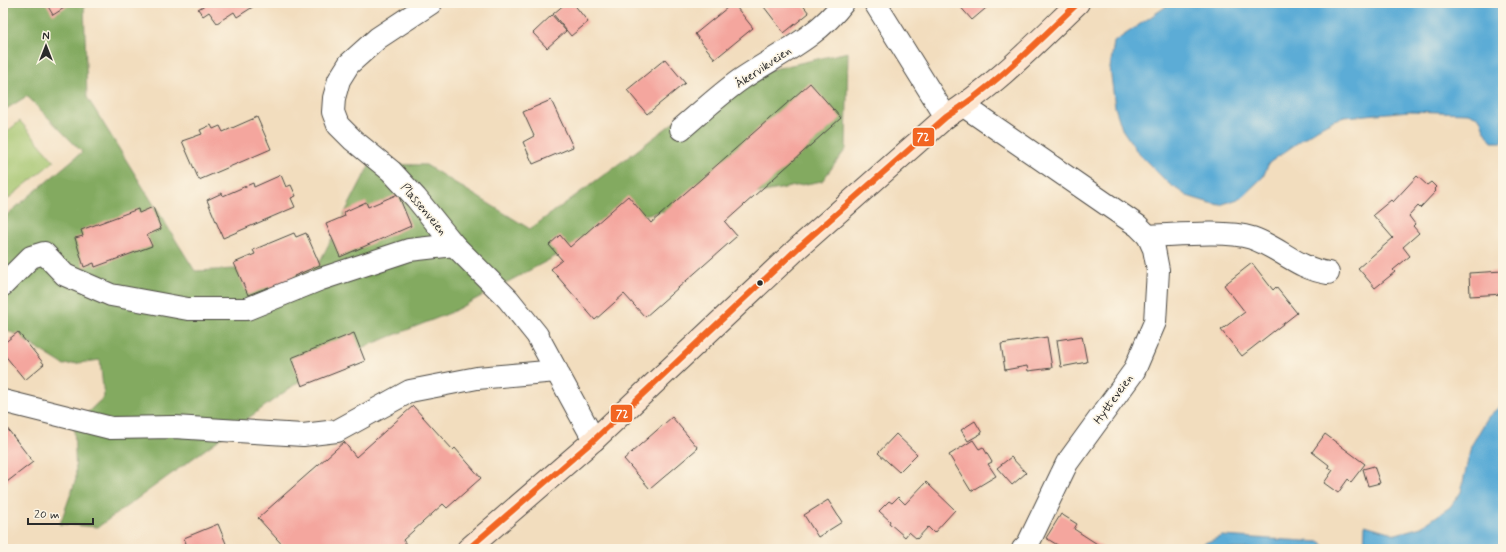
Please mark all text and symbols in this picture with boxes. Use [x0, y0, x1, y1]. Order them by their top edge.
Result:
north arrow [26, 26, 66, 66]
text: N [42, 30, 50, 44]
street label: Åkervikveien [732, 43, 795, 92]
line badge: 72 [912, 127, 935, 147]
text: 72 [917, 131, 929, 145]
street label: Plassenveien [397, 180, 450, 239]
unlabelled marker [755, 278, 765, 288]
street label: Hytteveien [1090, 371, 1137, 428]
line badge: 72 [610, 404, 633, 423]
text: 72 [616, 408, 628, 422]
scale bar [28, 500, 93, 526]
text: 20 m [34, 507, 60, 523]

